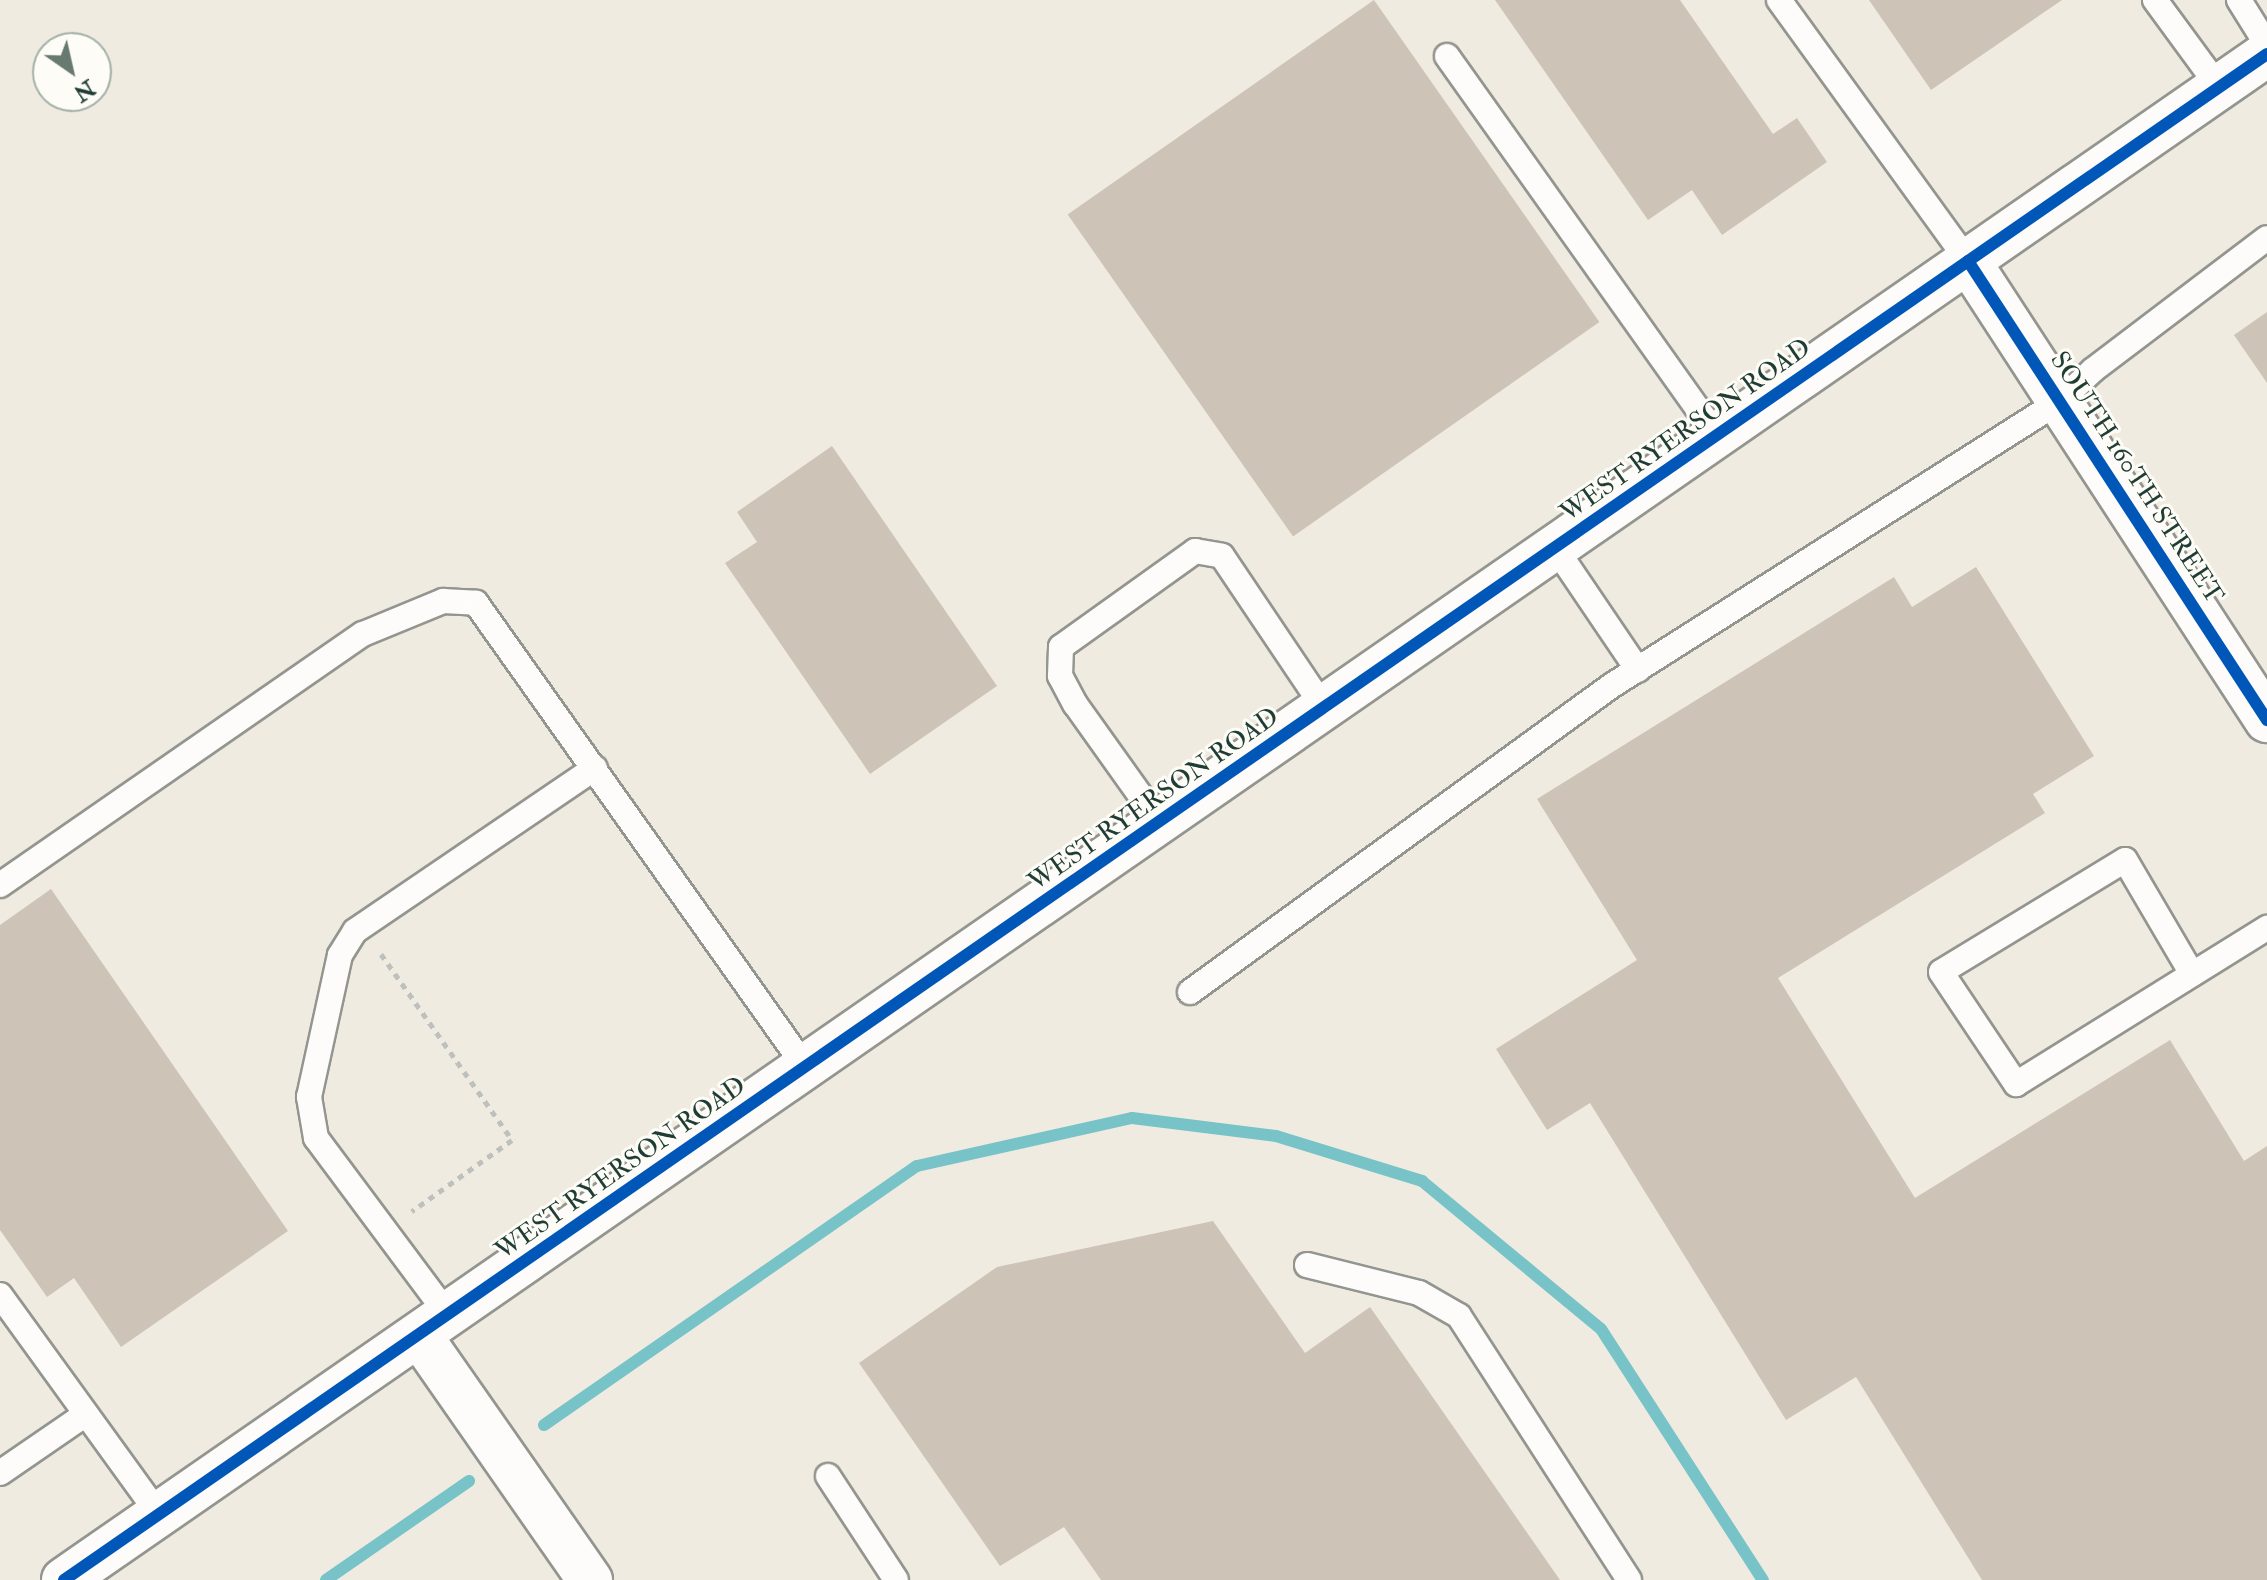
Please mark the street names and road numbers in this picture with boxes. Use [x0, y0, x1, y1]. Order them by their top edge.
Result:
street label: WEST RYERSON ROAD [1555, 333, 1817, 529]
street label: SOUTH 160TH STREET [2043, 346, 2229, 610]
street label: WEST RYERSON ROAD [1023, 702, 1285, 898]
street label: WEST RYERSON ROAD [490, 1071, 752, 1267]

